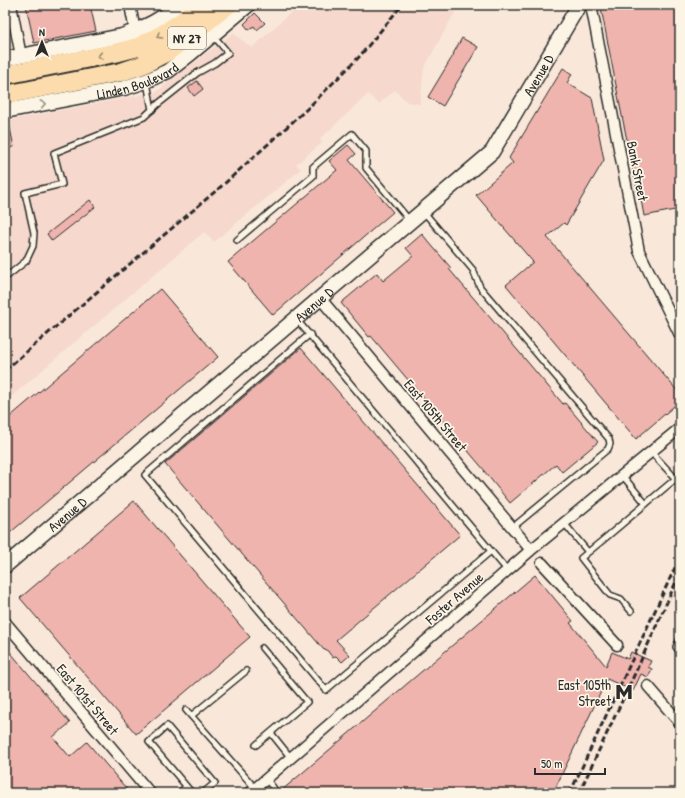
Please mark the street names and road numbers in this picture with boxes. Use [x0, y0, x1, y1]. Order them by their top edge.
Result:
road number: NY 27 [168, 27, 206, 49]
street label: Avenue D [518, 50, 558, 99]
street label: Linden Boulevard [95, 57, 182, 103]
street label: Bank Street [623, 139, 653, 203]
street label: Avenue D [290, 282, 337, 326]
street label: East 105th Street [400, 375, 472, 455]
street label: Avenue D [43, 491, 90, 535]
street label: Foster Avenue [420, 567, 487, 629]
street label: East 101st Street [53, 659, 124, 739]

